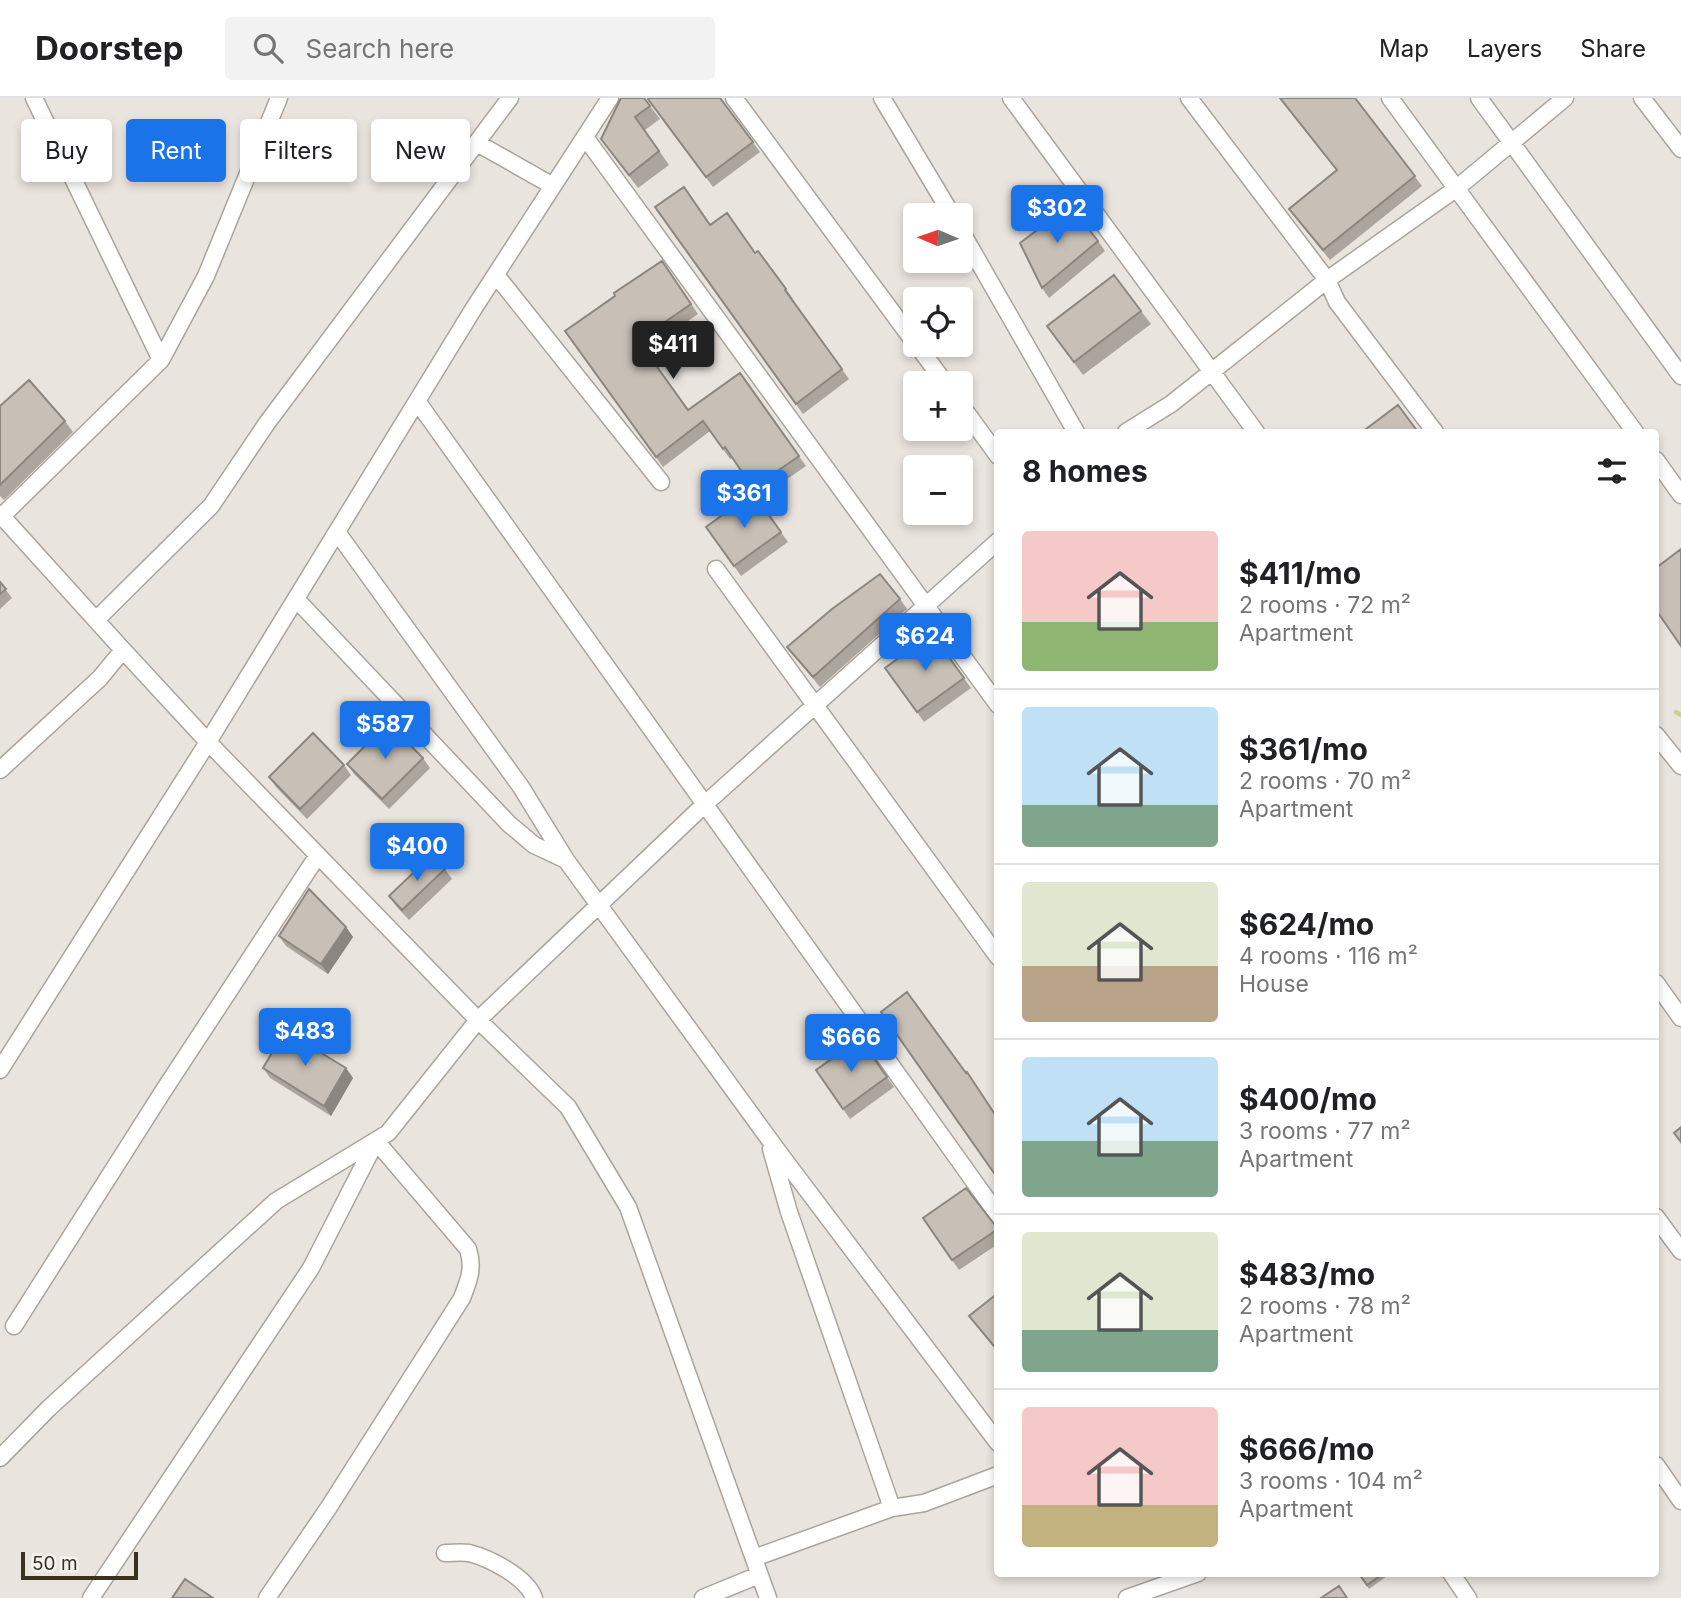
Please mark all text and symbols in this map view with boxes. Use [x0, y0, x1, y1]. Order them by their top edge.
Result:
search box [225, 17, 715, 80]
text: Doorstep [35, 28, 183, 68]
icon: search [249, 29, 287, 67]
text: Search here [305, 33, 454, 64]
text: Map [1379, 34, 1429, 63]
text: Layers [1467, 34, 1542, 63]
text: Share [1580, 34, 1646, 63]
chip: Buy [21, 119, 112, 182]
chip: Rent [126, 119, 226, 182]
chip: Filters [240, 119, 357, 182]
chip: New [371, 119, 470, 182]
pin: $302 [1016, 186, 1098, 245]
text: $302 [1027, 194, 1087, 222]
north arrow [903, 203, 973, 273]
map controls [903, 203, 973, 525]
button: locate [903, 287, 973, 357]
pin: $411 [632, 322, 714, 381]
text: $411 [648, 330, 698, 358]
button: + [903, 371, 973, 441]
icon: filters [1593, 452, 1631, 490]
text: 8 homes [1022, 453, 1148, 489]
button: − [903, 455, 973, 525]
pin: $361 [703, 470, 785, 530]
text: $361 [717, 479, 771, 507]
text: $411/mo [1239, 555, 1361, 591]
icon: home [1078, 559, 1162, 643]
text: 2 rooms · 72 m² [1239, 591, 1411, 619]
pin: $624 [884, 614, 966, 673]
text: Apartment [1239, 619, 1353, 647]
text: $624 [895, 622, 955, 650]
pin: $587 [344, 702, 426, 761]
text: $587 [356, 710, 414, 738]
text: $361/mo [1239, 731, 1368, 767]
icon: home [1078, 735, 1162, 819]
text: 2 rooms · 70 m² [1239, 767, 1411, 795]
text: Apartment [1239, 795, 1353, 823]
pin: $400 [376, 824, 458, 883]
text: $400 [386, 832, 448, 860]
text: $624/mo [1239, 906, 1374, 942]
icon: home [1078, 910, 1162, 994]
text: 4 rooms · 116 m² [1239, 942, 1418, 970]
text: House [1239, 970, 1309, 998]
pin: $483 [264, 1009, 346, 1068]
pin: $666 [810, 1014, 892, 1074]
text: $483 [275, 1017, 335, 1045]
text: $666 [821, 1023, 881, 1051]
text: $400/mo [1239, 1081, 1377, 1117]
icon: home [1078, 1085, 1162, 1169]
text: 3 rooms · 77 m² [1239, 1117, 1411, 1145]
text: Apartment [1239, 1145, 1353, 1173]
text: $483/mo [1239, 1256, 1375, 1292]
icon: home [1078, 1260, 1162, 1344]
text: 2 rooms · 78 m² [1239, 1292, 1411, 1320]
text: Apartment [1239, 1320, 1353, 1348]
text: $666/mo [1239, 1431, 1375, 1467]
icon: home [1078, 1435, 1162, 1519]
text: 3 rooms · 104 m² [1239, 1467, 1423, 1495]
text: Apartment [1239, 1495, 1353, 1523]
scale bar [21, 1549, 138, 1581]
text: 50 m [32, 1552, 78, 1575]

